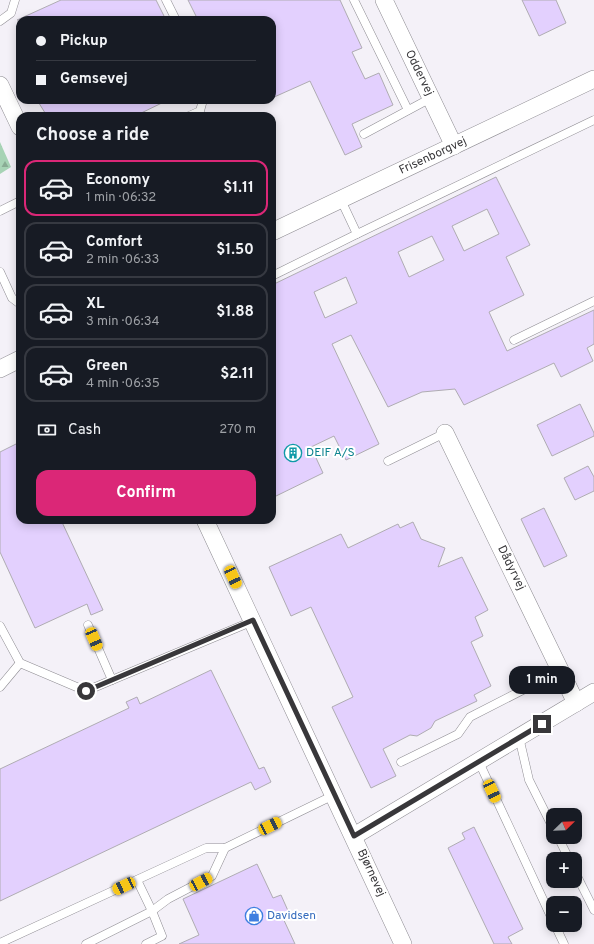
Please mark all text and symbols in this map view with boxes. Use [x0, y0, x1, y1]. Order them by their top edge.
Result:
text: Pickup [60, 32, 108, 51]
street label: Oddervej [401, 47, 437, 99]
text: Gemsevej [60, 70, 128, 89]
text: Choose a ride [36, 124, 149, 147]
street label: Frisenborgvej [397, 133, 469, 179]
icon: car [38, 170, 74, 206]
text: Economy [86, 171, 150, 190]
text: $1.11 [223, 179, 254, 198]
text: 1 min · 06:32 [86, 190, 156, 206]
icon: car [38, 232, 74, 268]
text: Comfort [86, 233, 143, 252]
text: $1.50 [216, 241, 254, 260]
text: 2 min · 06:33 [86, 252, 159, 268]
icon: car [38, 294, 74, 330]
text: XL [86, 295, 104, 314]
text: $1.88 [216, 303, 254, 322]
text: 3 min · 06:34 [86, 314, 160, 330]
icon: car [38, 356, 74, 392]
text: Green [86, 357, 128, 376]
text: $2.11 [220, 365, 254, 384]
text: 4 min · 06:35 [86, 376, 160, 392]
icon: cash [36, 419, 58, 441]
text: Cash [68, 421, 101, 440]
text: 270 m [219, 422, 256, 438]
building icon: DEIF A/S [283, 443, 303, 463]
place label: DEIF A/S [306, 445, 355, 461]
button: Confirm [36, 470, 256, 516]
street label: Dådyrvej [493, 543, 529, 593]
car [222, 564, 244, 590]
car [84, 626, 104, 652]
callout: 1 min [509, 666, 575, 694]
text: 1 min [526, 672, 558, 688]
route start [77, 682, 95, 700]
route end [533, 715, 551, 733]
car [481, 778, 503, 804]
north arrow [546, 808, 582, 844]
map controls [546, 808, 582, 932]
car [257, 815, 283, 837]
street label: Bjørnevej [353, 847, 389, 899]
button: + [546, 852, 582, 888]
car [188, 871, 214, 893]
car [111, 875, 137, 897]
button: − [546, 896, 582, 932]
shop icon: Davidsen [244, 906, 264, 926]
place label: Davidsen [267, 908, 316, 924]

